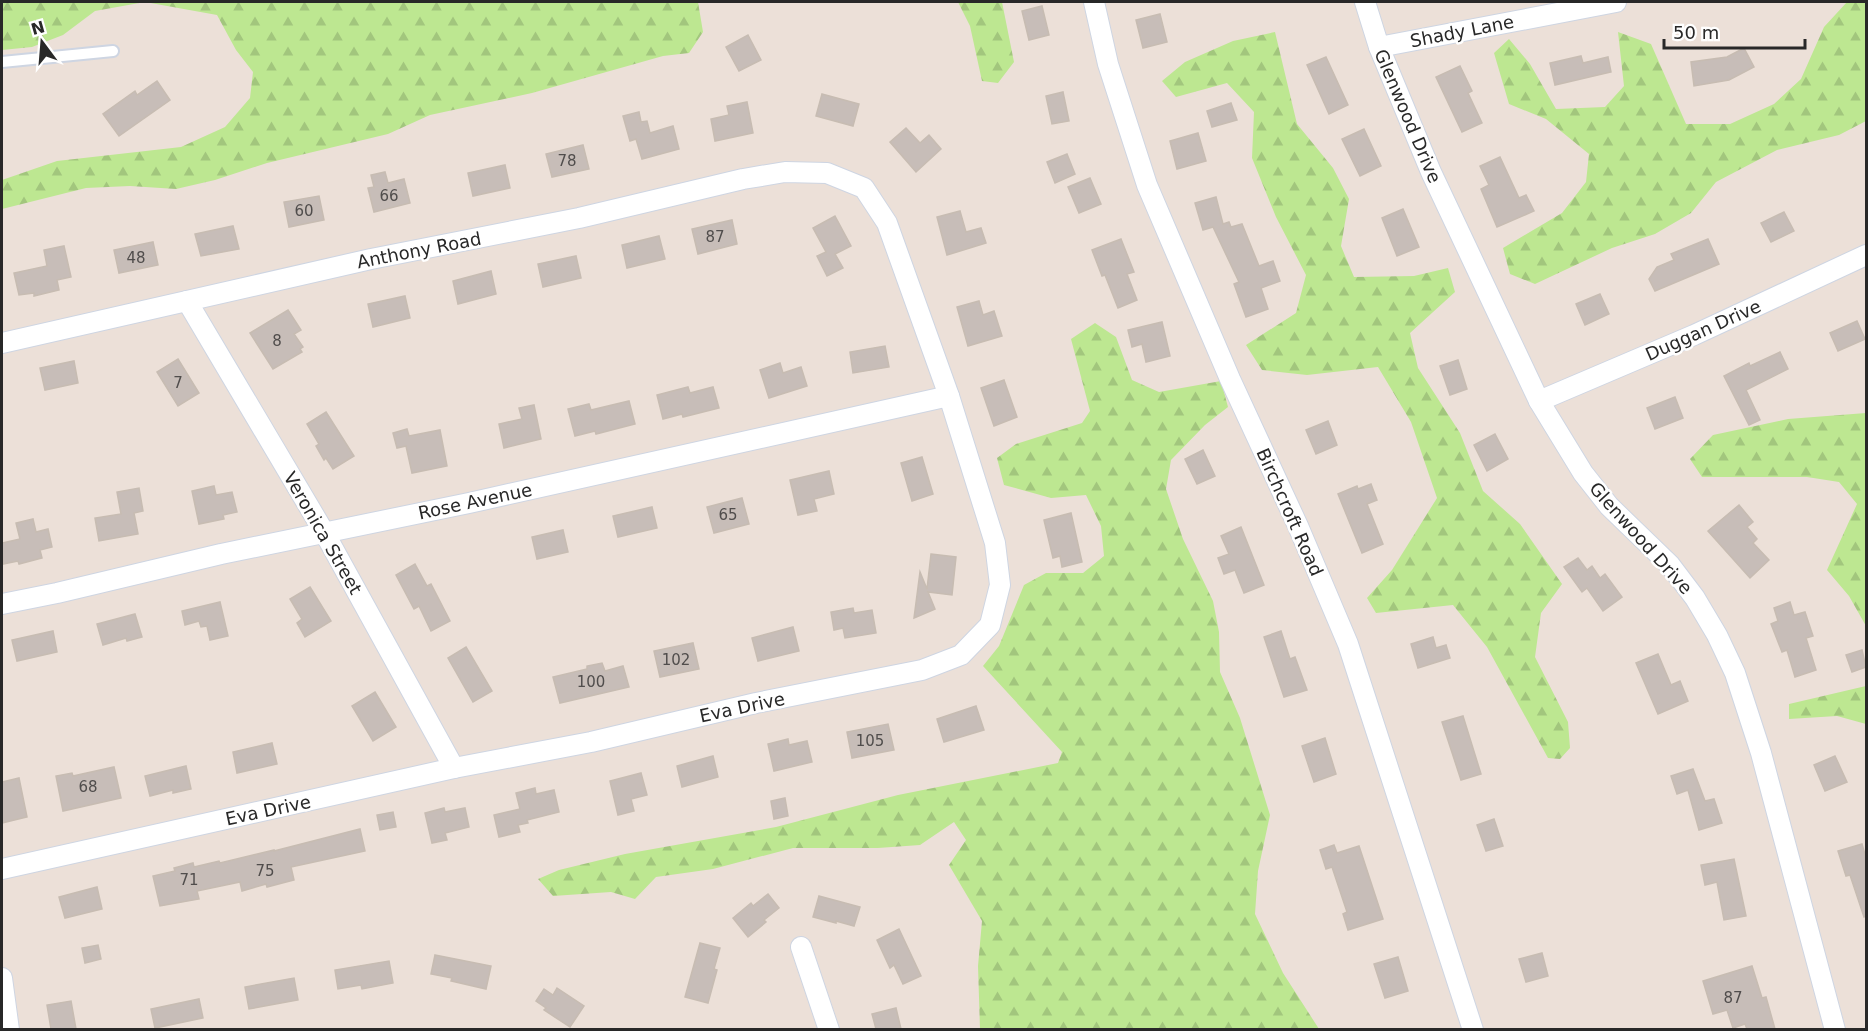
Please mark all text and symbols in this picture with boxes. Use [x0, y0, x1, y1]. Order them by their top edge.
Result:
street label: Shady Lane [1408, 11, 1516, 51]
north arrow [12, 12, 72, 72]
scale bar [1664, 12, 1805, 50]
text: N [29, 17, 47, 39]
text: 50 m [1673, 22, 1719, 43]
street label: Glenwood Drive [1370, 46, 1446, 186]
house number: 78 [557, 152, 577, 170]
house number: 66 [379, 187, 399, 205]
house number: 60 [294, 202, 314, 220]
street label: Anthony Road [355, 228, 483, 272]
house number: 87 [705, 228, 725, 246]
house number: 48 [126, 249, 146, 267]
street label: Duggan Drive [1642, 295, 1764, 365]
house number: 8 [272, 332, 282, 350]
house number: 7 [173, 374, 183, 392]
street label: Birchcroft Road [1252, 445, 1328, 579]
street label: Veronica Street [279, 468, 367, 598]
street label: Glenwood Drive [1585, 478, 1697, 598]
street label: Rose Avenue [416, 479, 534, 523]
house number: 65 [718, 506, 738, 524]
house number: 102 [662, 651, 690, 669]
house number: 100 [577, 673, 605, 691]
street label: Eva Drive [697, 688, 787, 726]
house number: 105 [856, 732, 884, 750]
house number: 68 [78, 778, 98, 796]
street label: Eva Drive [223, 791, 313, 829]
house number: 75 [255, 862, 275, 880]
house number: 71 [179, 871, 199, 889]
house number: 87 [1723, 989, 1743, 1007]

